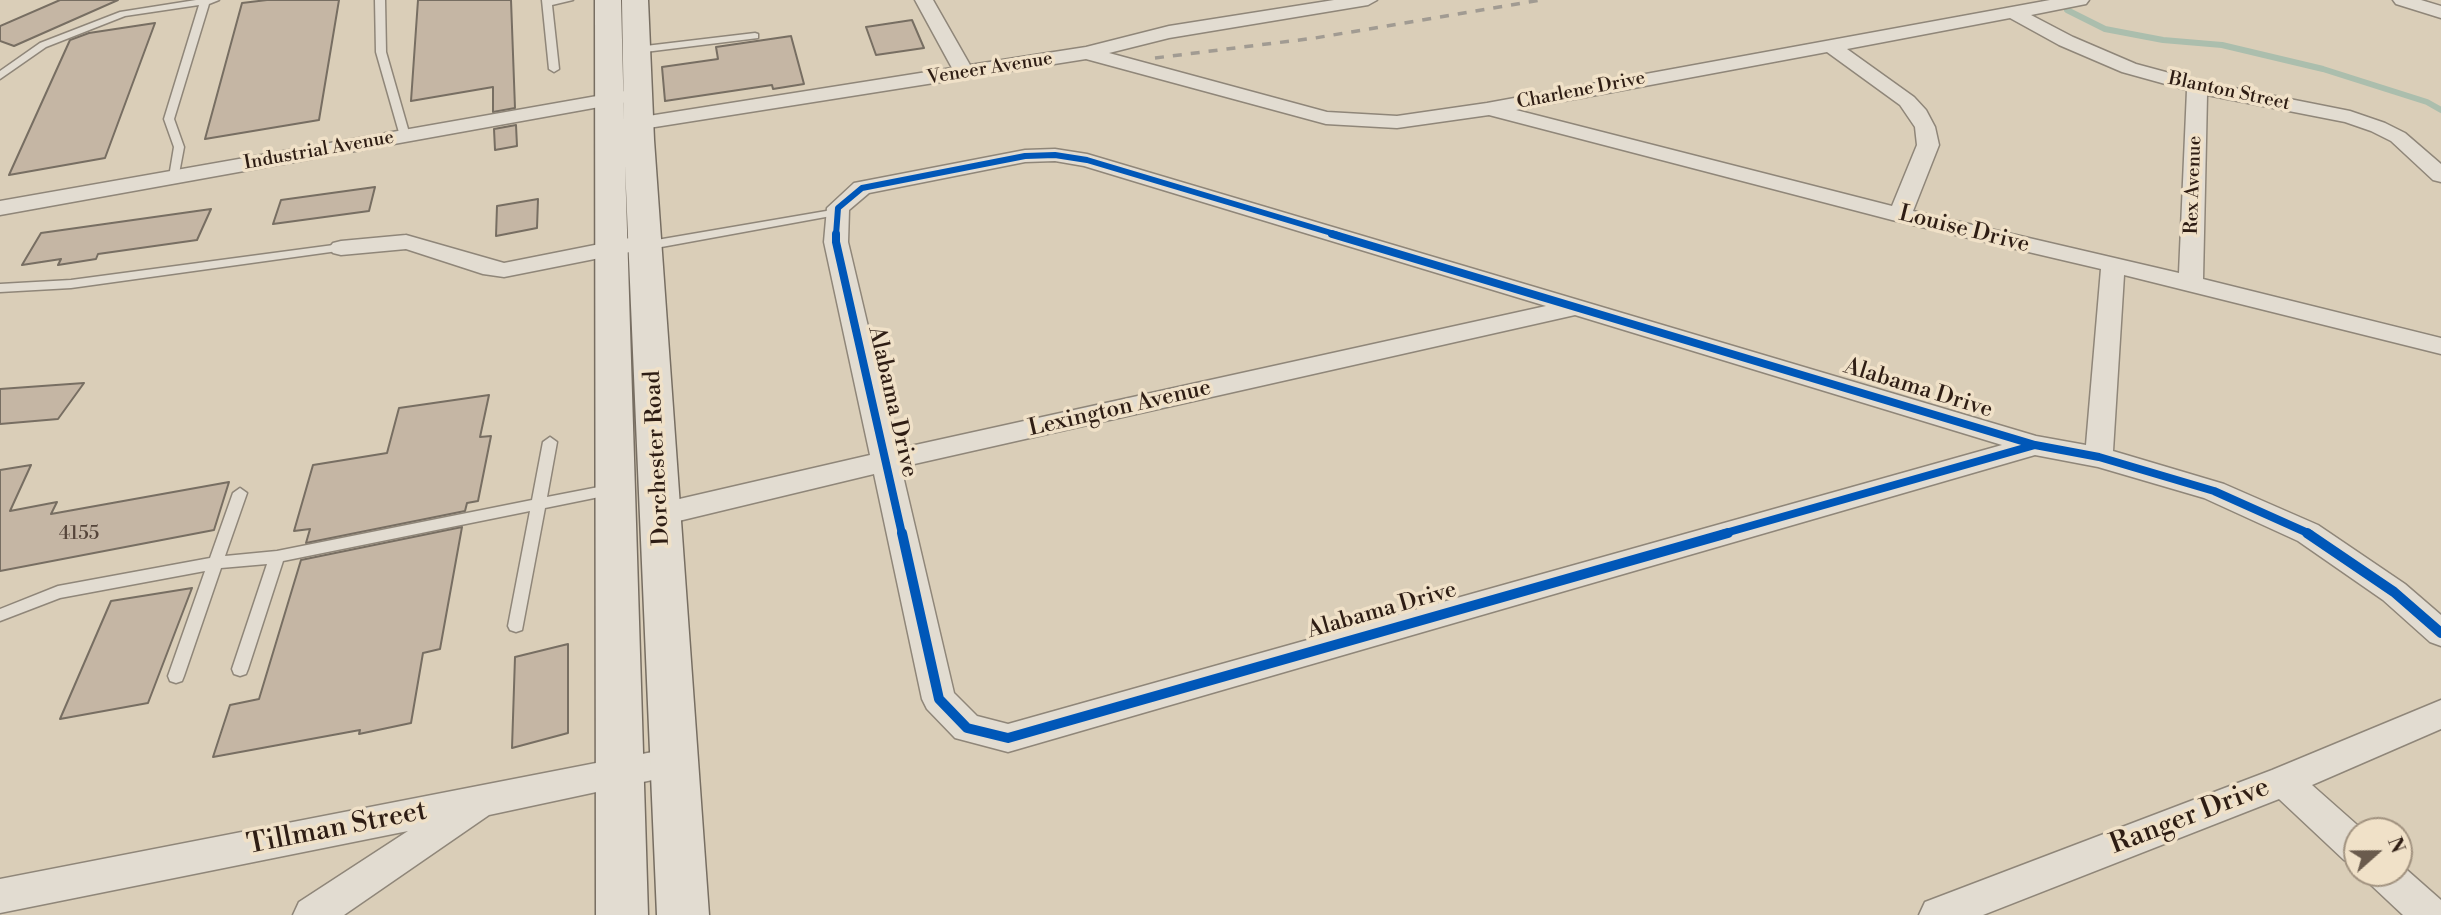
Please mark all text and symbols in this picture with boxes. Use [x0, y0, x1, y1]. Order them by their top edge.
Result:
street label: Veneer Avenue [926, 48, 1054, 90]
street label: Charlene Drive [1515, 67, 1647, 115]
street label: Blanton Street [2166, 68, 2292, 116]
street label: Industrial Avenue [242, 127, 396, 175]
street label: Rex Avenue [2181, 135, 2207, 235]
street label: Louise Drive [1896, 200, 2032, 260]
street label: Alabama Drive [861, 324, 923, 480]
street label: Alabama Drive [1840, 353, 1996, 425]
street label: Dorchester Road [640, 370, 676, 546]
street label: Lexington Avenue [1026, 375, 1214, 443]
house number: 4155 [59, 523, 99, 545]
street label: Alabama Drive [1304, 577, 1460, 645]
street label: Ranger Drive [2105, 771, 2275, 863]
street label: Tillman Street [244, 795, 430, 863]
north arrow [2343, 817, 2413, 887]
text: N [2382, 834, 2410, 857]

